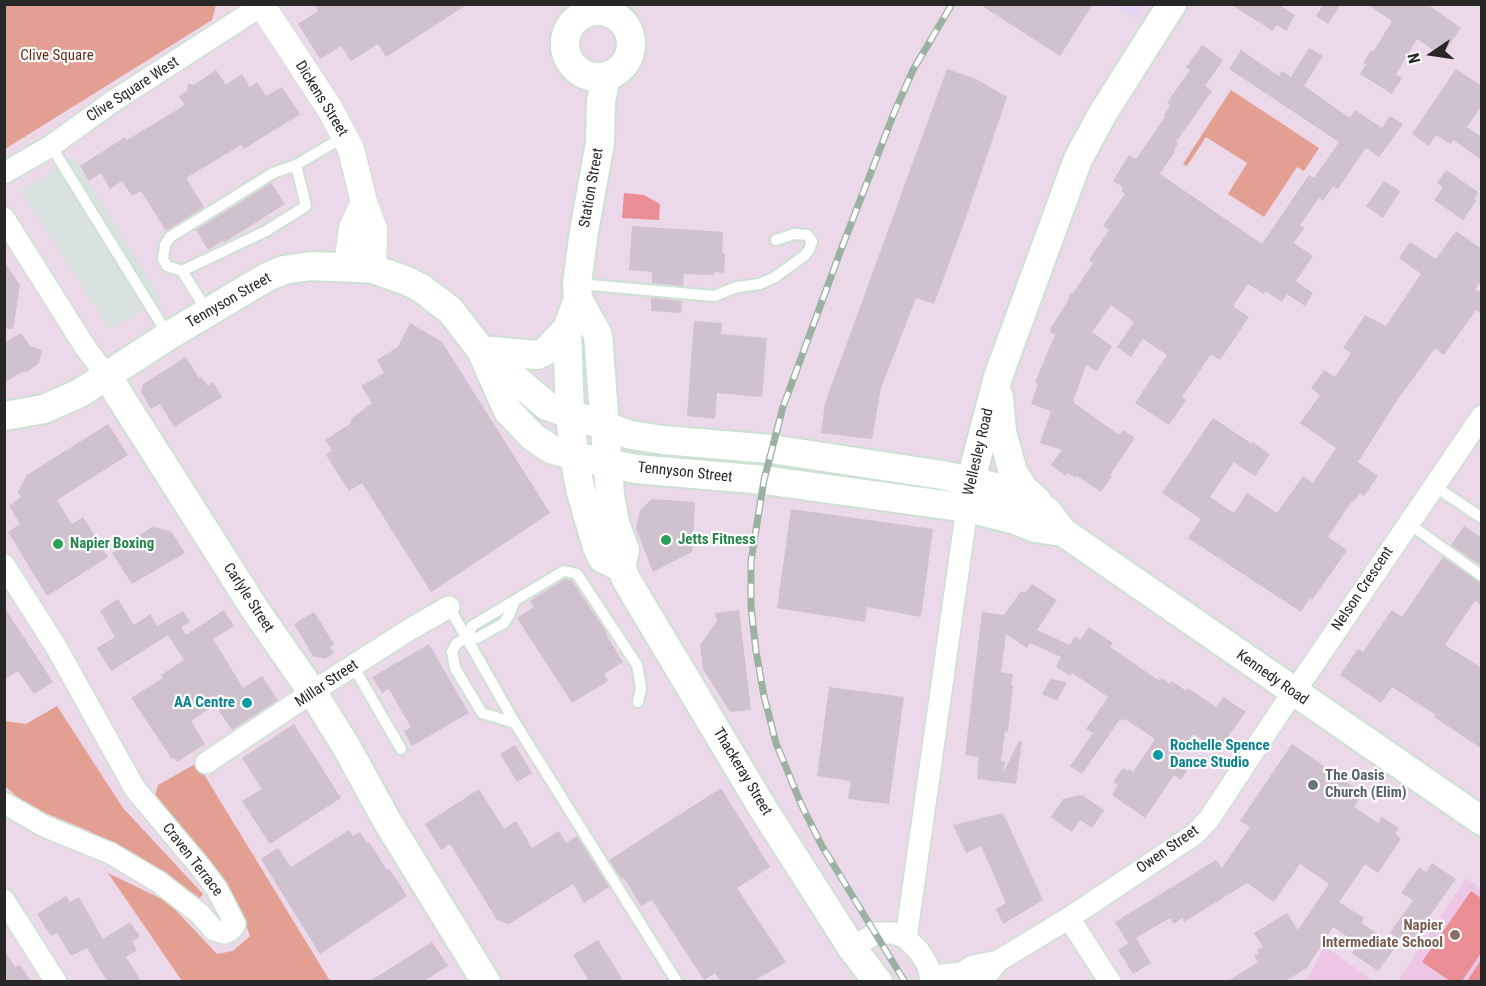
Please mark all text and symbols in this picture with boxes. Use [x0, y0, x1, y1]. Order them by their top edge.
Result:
north arrow [1402, 24, 1462, 84]
park label: Clive Square [20, 47, 94, 65]
text: N [1404, 51, 1424, 65]
street label: Clive Square West [84, 53, 182, 127]
street label: Dickens Street [291, 58, 351, 140]
street label: Station Street [576, 147, 608, 229]
street label: Tennyson Street [183, 269, 275, 333]
street label: Wellesley Road [960, 407, 998, 497]
street label: Tennyson Street [637, 459, 733, 487]
place label: Jetts Fitness [678, 531, 756, 549]
marker: Jetts Fitness [659, 533, 673, 547]
place label: Napier Boxing [70, 535, 154, 553]
marker: Napier Boxing [51, 537, 65, 551]
street label: Nelson Crescent [1328, 544, 1398, 634]
street label: Carlyle Street [219, 560, 277, 636]
street label: Kennedy Road [1233, 647, 1311, 709]
street label: Millar Street [292, 656, 362, 712]
place label: AA Centre [174, 694, 235, 712]
marker: AA Centre [240, 696, 254, 710]
street label: Thackeray Street [709, 725, 775, 819]
place label: Rochelle Spence Dance Studio [1170, 737, 1270, 772]
marker: Rochelle Spence Dance Studio [1151, 748, 1165, 762]
place label: The Oasis Church (Elim) [1325, 767, 1407, 802]
marker: The Oasis Church (Elim) [1306, 778, 1320, 792]
street label: Craven Terrace [158, 820, 226, 900]
street label: Owen Street [1133, 822, 1203, 878]
place label: Napier Intermediate School [1322, 917, 1443, 952]
marker: Napier Intermediate School [1448, 928, 1462, 942]

